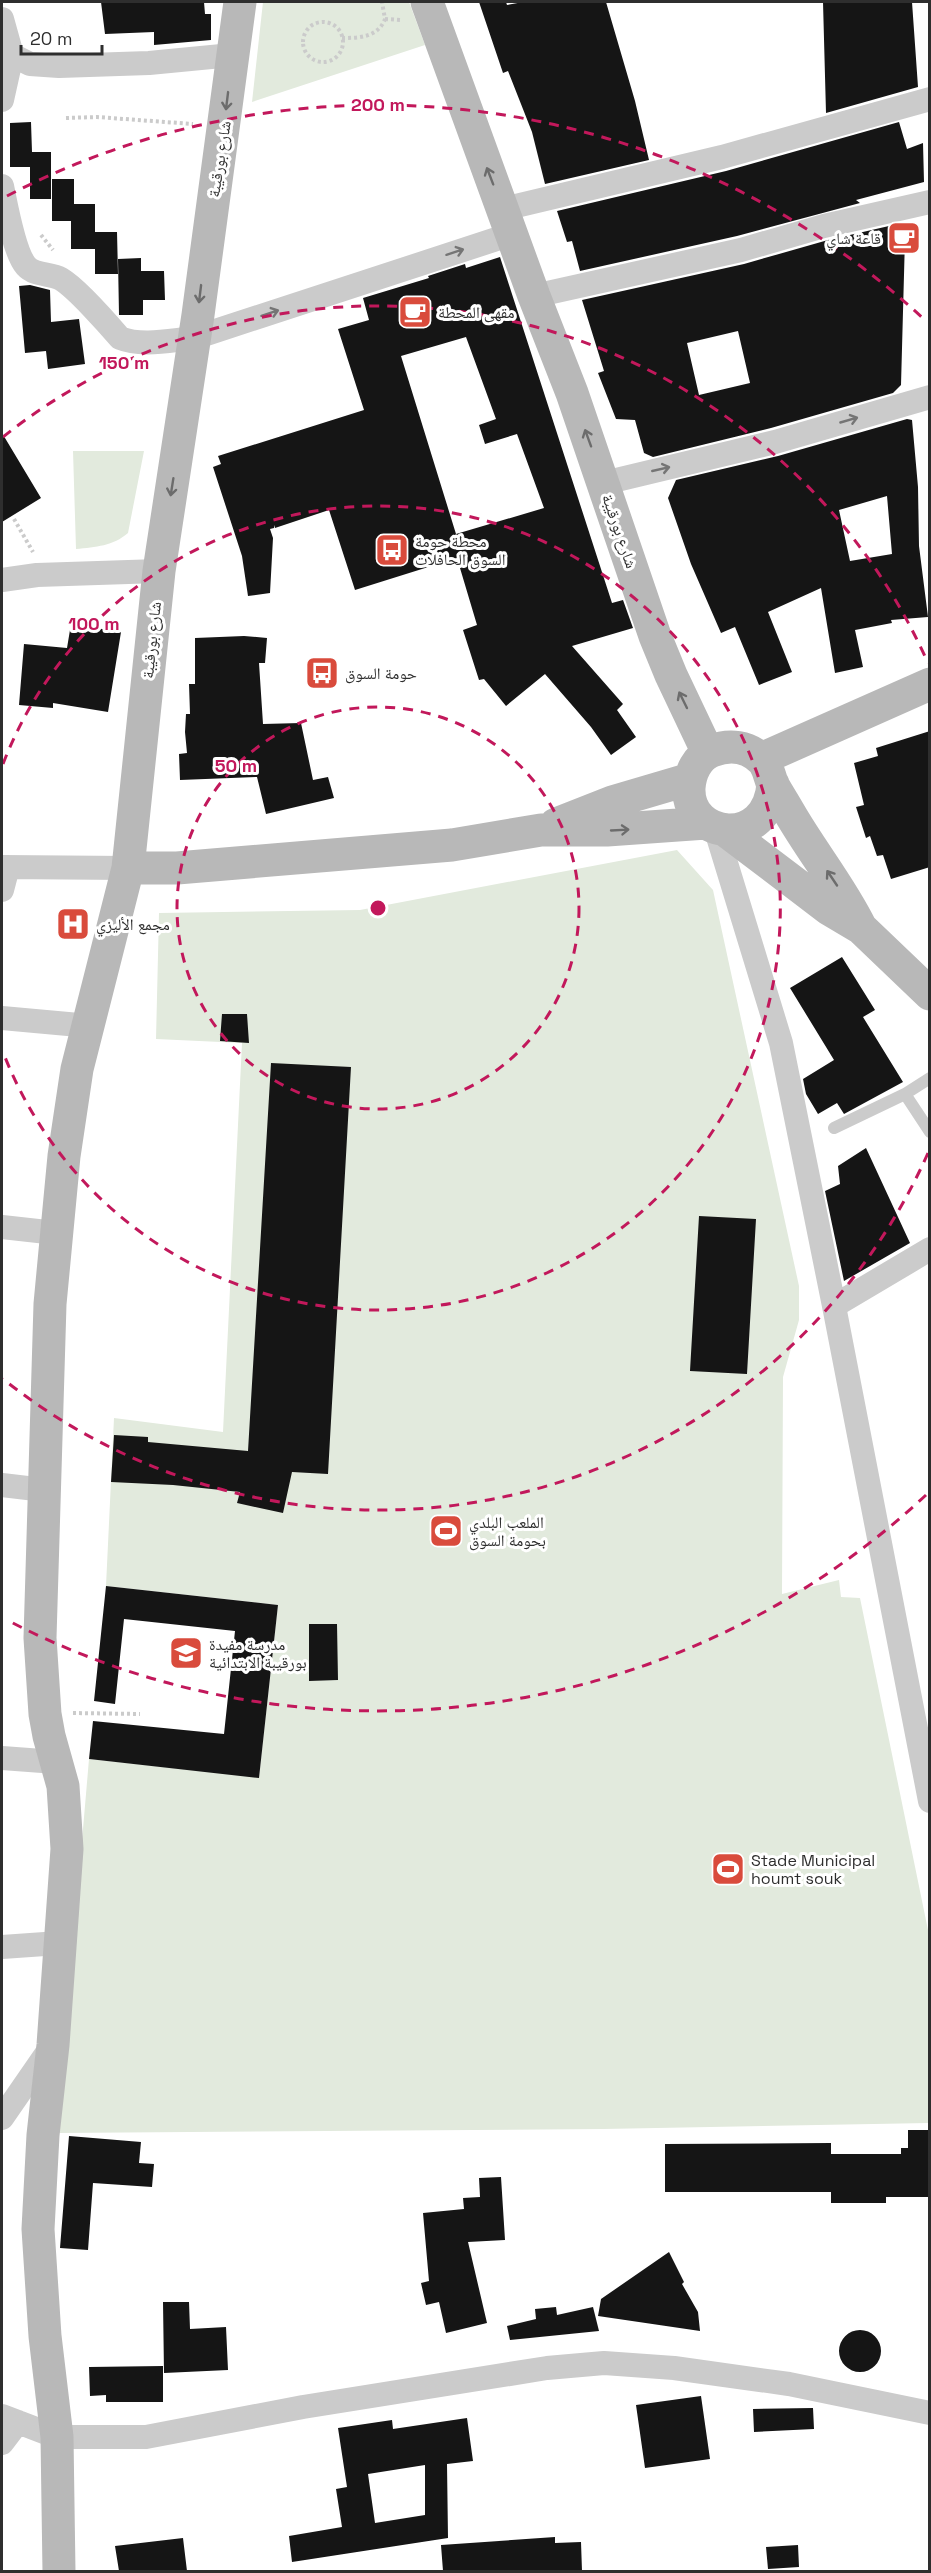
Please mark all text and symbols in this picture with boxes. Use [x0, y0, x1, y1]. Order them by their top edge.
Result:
scale bar [21, 18, 102, 56]
text: 20 m [30, 27, 73, 50]
one-way arrow [221, 91, 232, 111]
text: 200 m [351, 93, 405, 116]
street label: شارع بورقيبة [203, 119, 236, 199]
one-way arrow [484, 168, 495, 186]
cafe icon: قاعة شاي [886, 220, 922, 256]
place label: قاعة شاي [826, 228, 881, 251]
one-way arrow [445, 246, 464, 257]
one-way arrow [195, 284, 206, 304]
cafe icon: مقهى المحطة [397, 294, 433, 330]
place label: مقهى المحطة [438, 302, 514, 323]
one-way arrow [260, 307, 279, 318]
text: 150 m [99, 351, 149, 374]
one-way arrow [839, 414, 858, 425]
one-way arrow [581, 429, 592, 448]
one-way arrow [650, 463, 670, 474]
one-way arrow [166, 477, 177, 497]
street label: شارع بورقيبة [597, 491, 642, 571]
place label: محطة حومة السوق الحافلات [415, 531, 506, 570]
bus stop icon: محطة حومة السوق الحافلات [374, 532, 410, 568]
street label: شارع بورقيبة [137, 601, 166, 679]
text: 100 m [68, 612, 120, 635]
bus stop icon: حومة السوق [304, 655, 340, 691]
place label: حومة السوق [345, 663, 417, 684]
one-way arrow [677, 691, 688, 709]
text: 50 m [215, 754, 257, 777]
one-way arrow [610, 824, 629, 835]
one-way arrow [826, 870, 838, 887]
centre of rings [368, 898, 388, 918]
hospital icon: مجمع الأليزي [55, 906, 91, 942]
place label: مجمع الأليزي [96, 914, 170, 937]
place label: الملعب البلدي بحومة السوق [469, 1512, 546, 1551]
sports icon: الملعب البلدي بحومة السوق [428, 1513, 464, 1549]
place label: مدرسة مفيدة بورقيبة الابتدائية [209, 1634, 307, 1673]
school or university icon: مدرسة مفيدة بورقيبة الابتدائية [168, 1635, 204, 1671]
place label: Stade Municipal houmt souk [751, 1850, 875, 1889]
sports icon: Stade Municipal houmt souk [710, 1851, 746, 1887]

